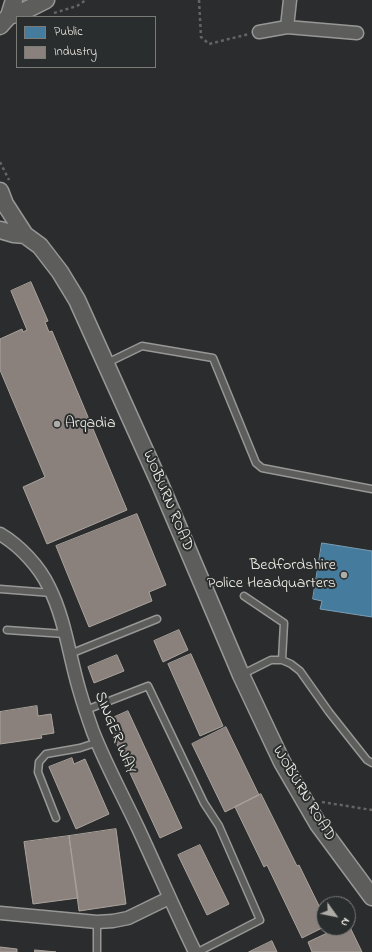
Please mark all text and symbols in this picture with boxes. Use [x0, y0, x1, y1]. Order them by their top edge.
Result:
legend [16, 16, 156, 68]
text: Public [54, 23, 83, 41]
text: Industry [54, 43, 97, 61]
place label: Arqadia [65, 414, 116, 434]
marker: Arqadia [52, 419, 62, 429]
street label: WOBURN ROAD [137, 448, 197, 554]
place label: Bedfordshire Police Headquarters [207, 556, 336, 594]
marker: Bedfordshire Police Headquarters [339, 570, 349, 580]
street label: SINGER WAY [89, 689, 139, 777]
street label: WOBURN ROAD [267, 743, 339, 845]
north arrow [316, 896, 356, 936]
text: N [336, 915, 354, 929]

